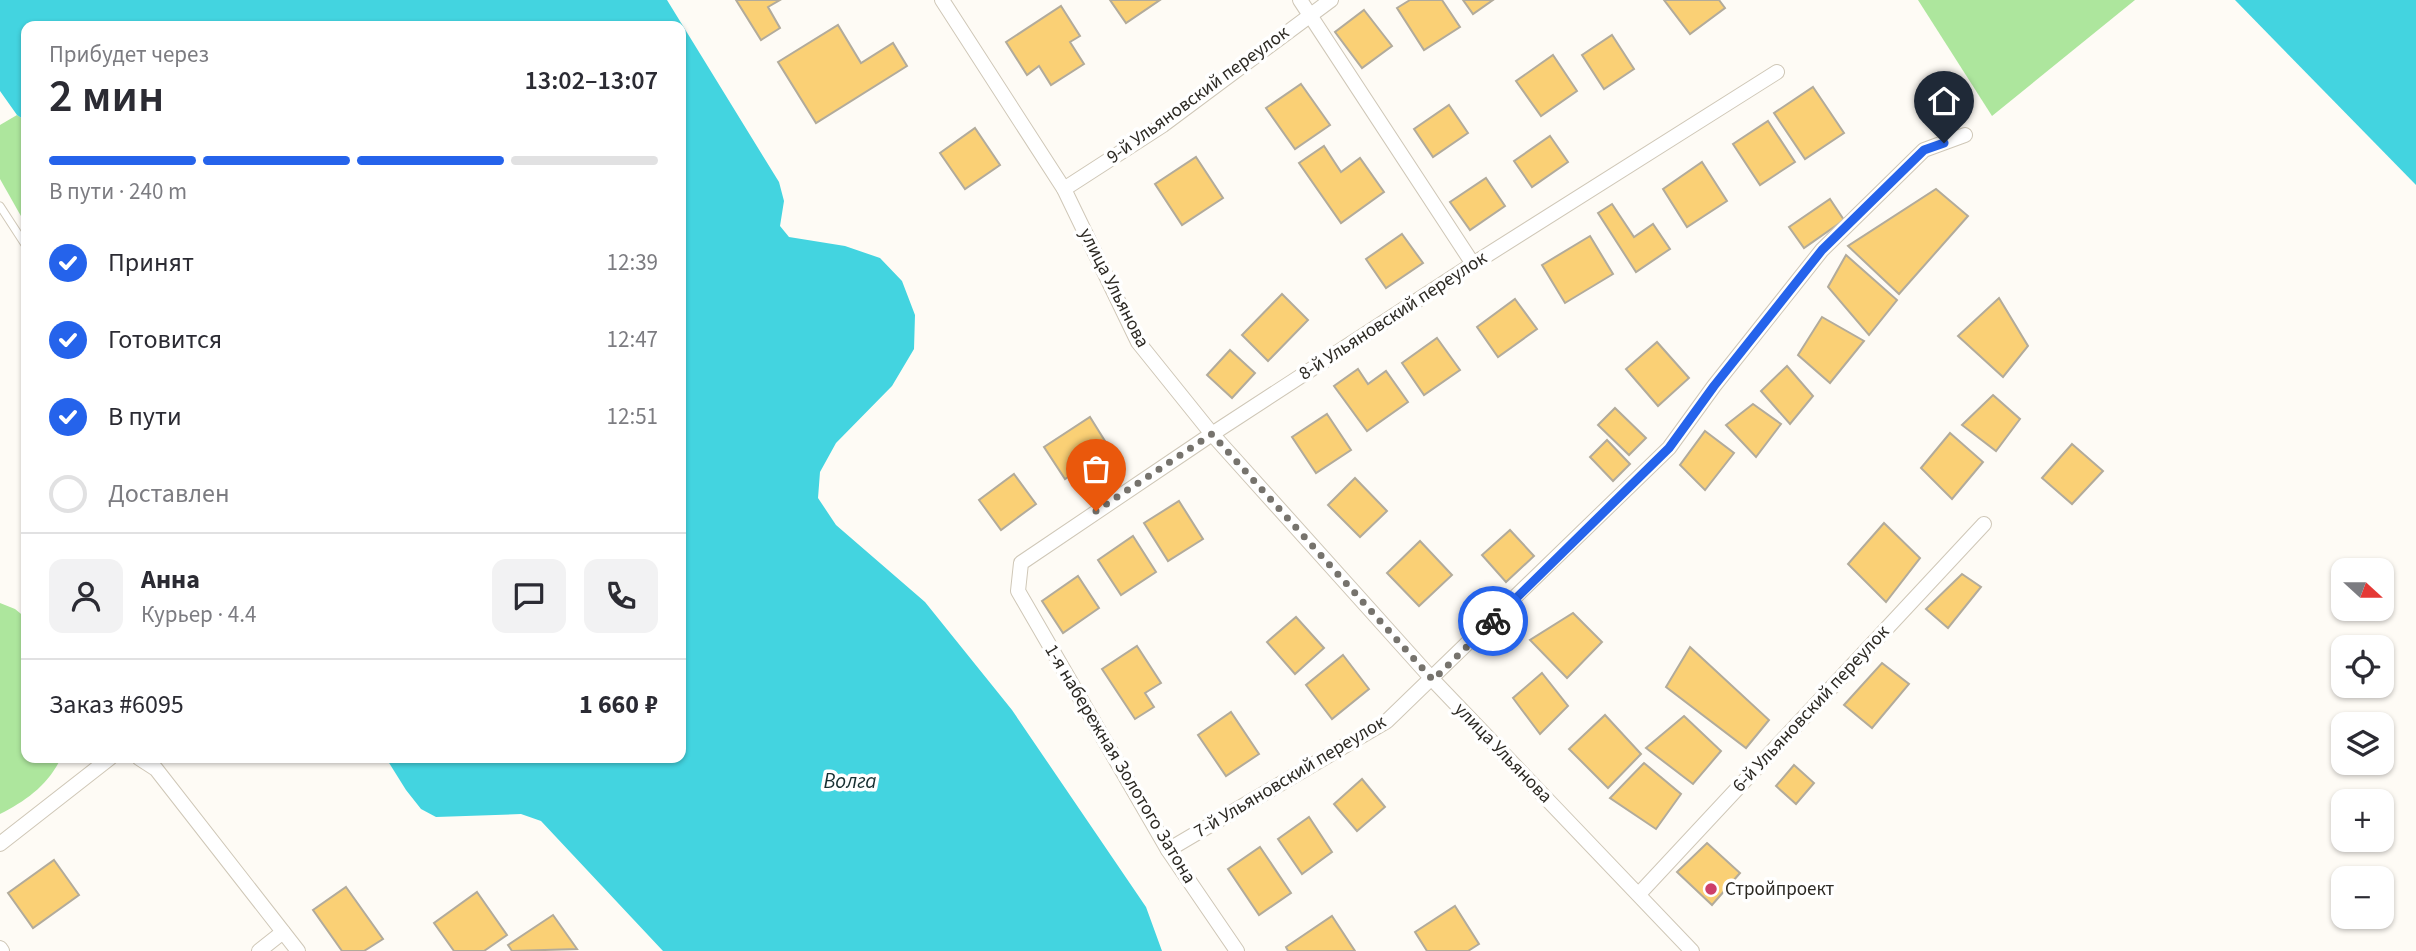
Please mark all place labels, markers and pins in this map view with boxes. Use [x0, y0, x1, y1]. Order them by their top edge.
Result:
pin [1914, 71, 1974, 143]
pin [1066, 439, 1126, 511]
place label: Стройпроект [1725, 876, 1834, 903]
marker: Стройпроект [1703, 881, 1719, 897]

